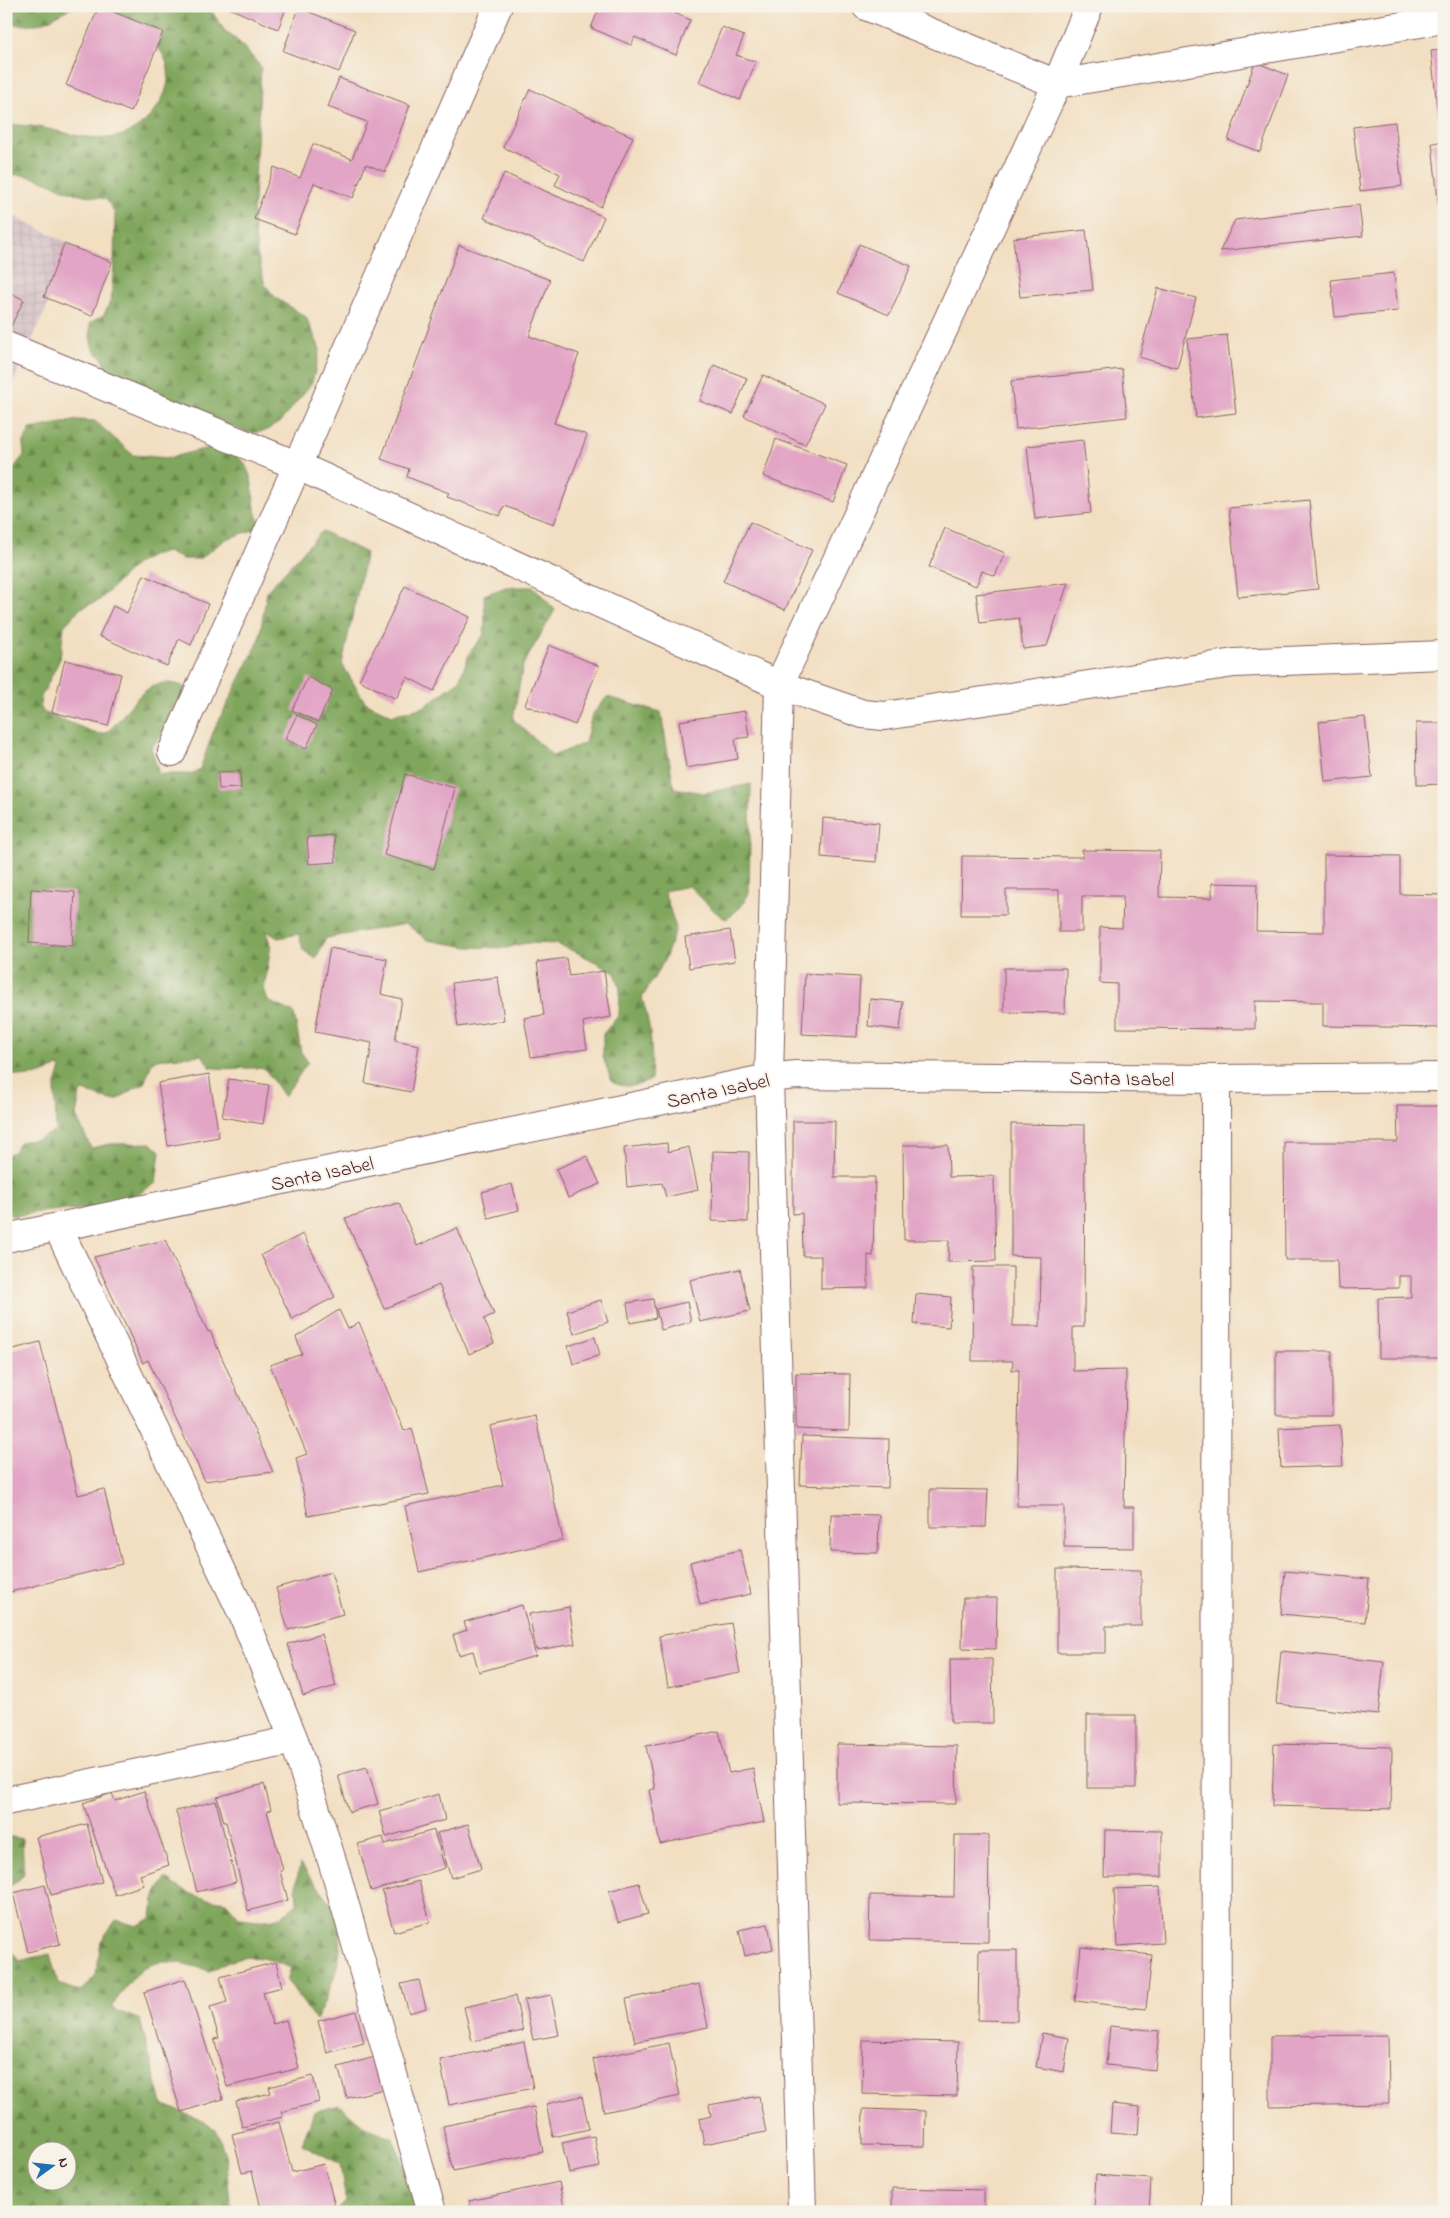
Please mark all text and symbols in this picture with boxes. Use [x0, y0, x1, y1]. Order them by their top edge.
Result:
street label: Santa Isabel [1069, 1065, 1174, 1096]
street label: Santa Isabel [664, 1067, 773, 1118]
street label: Santa Isabel [268, 1150, 377, 1201]
north arrow [28, 2140, 78, 2190]
text: N [52, 2156, 74, 2170]

